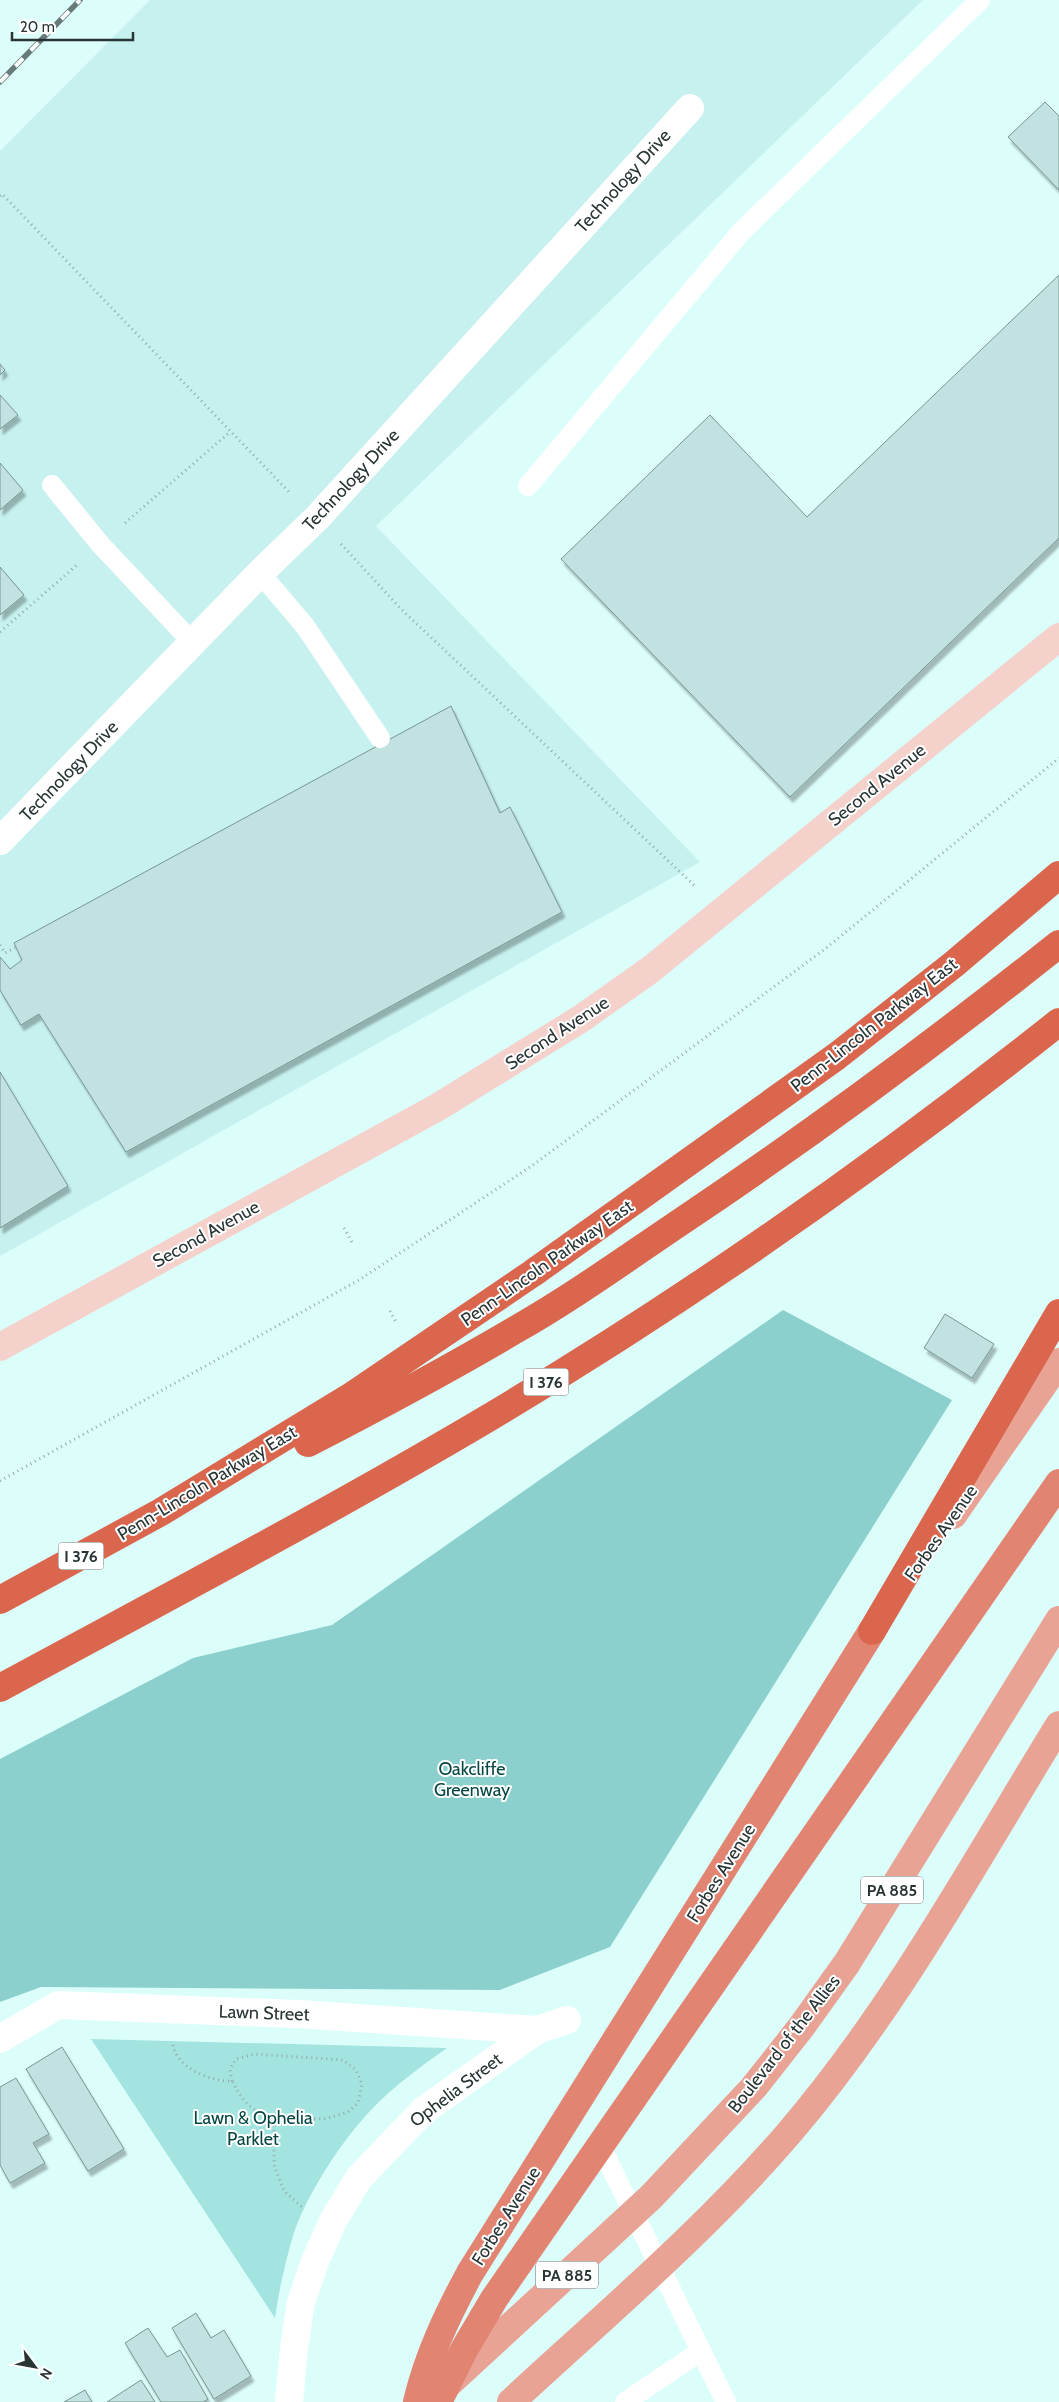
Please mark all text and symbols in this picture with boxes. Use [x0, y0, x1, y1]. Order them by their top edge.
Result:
scale bar [12, 10, 134, 42]
text: 20 m [20, 18, 55, 36]
street label: Technology Drive [571, 125, 675, 237]
street label: Technology Drive [298, 424, 404, 536]
street label: Technology Drive [15, 716, 123, 826]
street label: Second Avenue [824, 739, 930, 831]
street label: Penn-Lincoln Parkway East [786, 953, 962, 1097]
street label: Second Avenue [501, 991, 613, 1075]
street label: Penn-Lincoln Parkway East [457, 1195, 637, 1331]
street label: Second Avenue [149, 1196, 263, 1272]
road number: I 376 [524, 1368, 568, 1395]
street label: Penn-Lincoln Parkway East [113, 1421, 301, 1545]
street label: Forbes Avenue [900, 1481, 982, 1585]
road number: I 376 [58, 1542, 104, 1570]
park label: Oakcliffe Greenway [434, 1758, 510, 1801]
street label: Forbes Avenue [682, 1820, 760, 1926]
road number: PA 885 [861, 1876, 923, 1904]
street label: Boulevard of the Allies [723, 1971, 845, 2117]
street label: Lawn Street [218, 2000, 310, 2026]
street label: Ophelia Street [406, 2048, 506, 2132]
park label: Lawn & Ophelia Parklet [193, 2107, 313, 2150]
street label: Forbes Avenue [467, 2163, 545, 2269]
road number: PA 885 [536, 2262, 598, 2288]
north arrow [10, 2342, 60, 2392]
text: N [36, 2365, 56, 2383]

